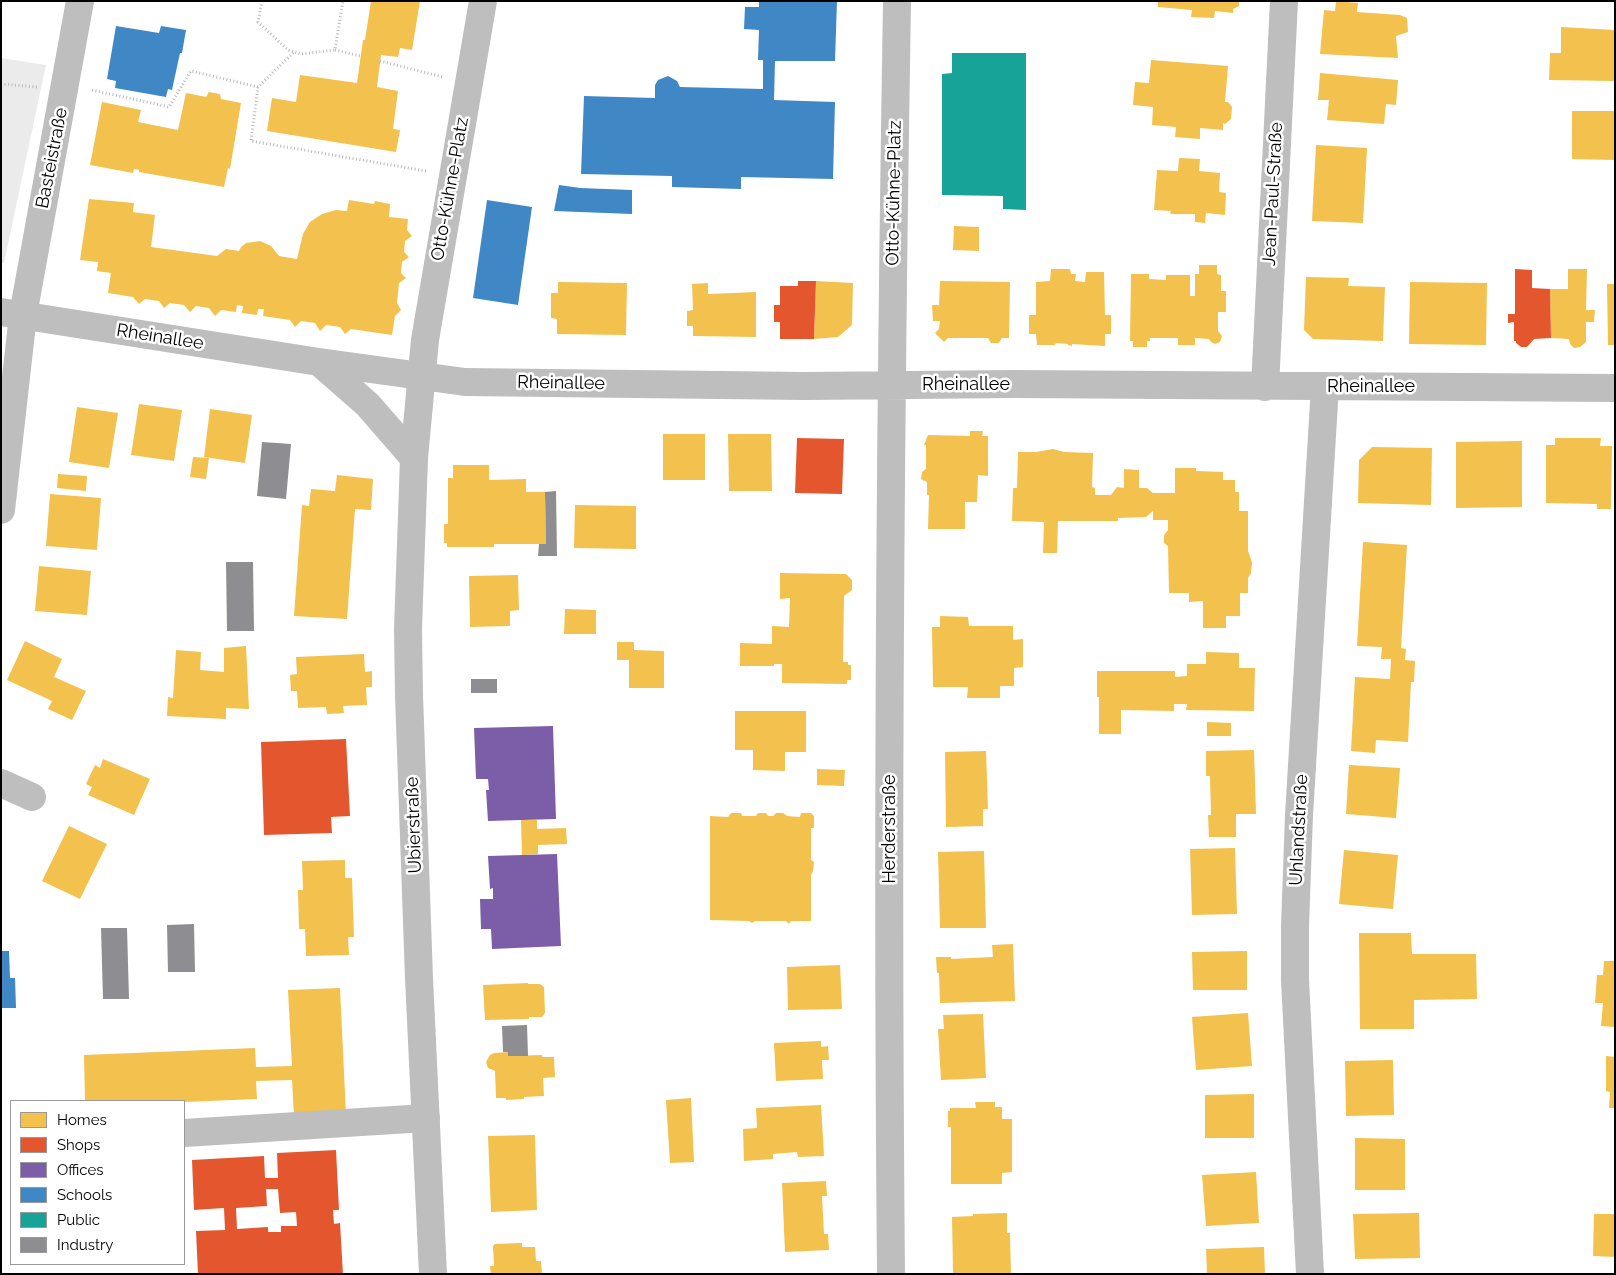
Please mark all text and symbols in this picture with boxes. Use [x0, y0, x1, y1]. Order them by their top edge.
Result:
street label: Basteistraße [32, 106, 72, 210]
street label: Otto-Kühne-Platz [427, 115, 473, 263]
street label: Otto-Kühne-Platz [882, 120, 906, 266]
street label: Jean-Paul-Straße [1258, 121, 1288, 267]
street label: Rheinallee [115, 319, 205, 355]
street label: Rheinallee [517, 371, 605, 395]
street label: Rheinallee [922, 374, 1010, 396]
street label: Rheinallee [1327, 376, 1415, 398]
street label: Herderstraße [879, 774, 901, 884]
street label: Uhlandstraße [1285, 774, 1313, 886]
street label: Ubierstraße [402, 776, 426, 874]
legend [10, 1100, 185, 1265]
text: Homes [57, 1111, 107, 1129]
text: Shops [57, 1136, 100, 1154]
text: Offices [57, 1161, 104, 1179]
text: Schools [57, 1186, 112, 1204]
text: Public [57, 1211, 100, 1229]
text: Industry [57, 1236, 113, 1254]

